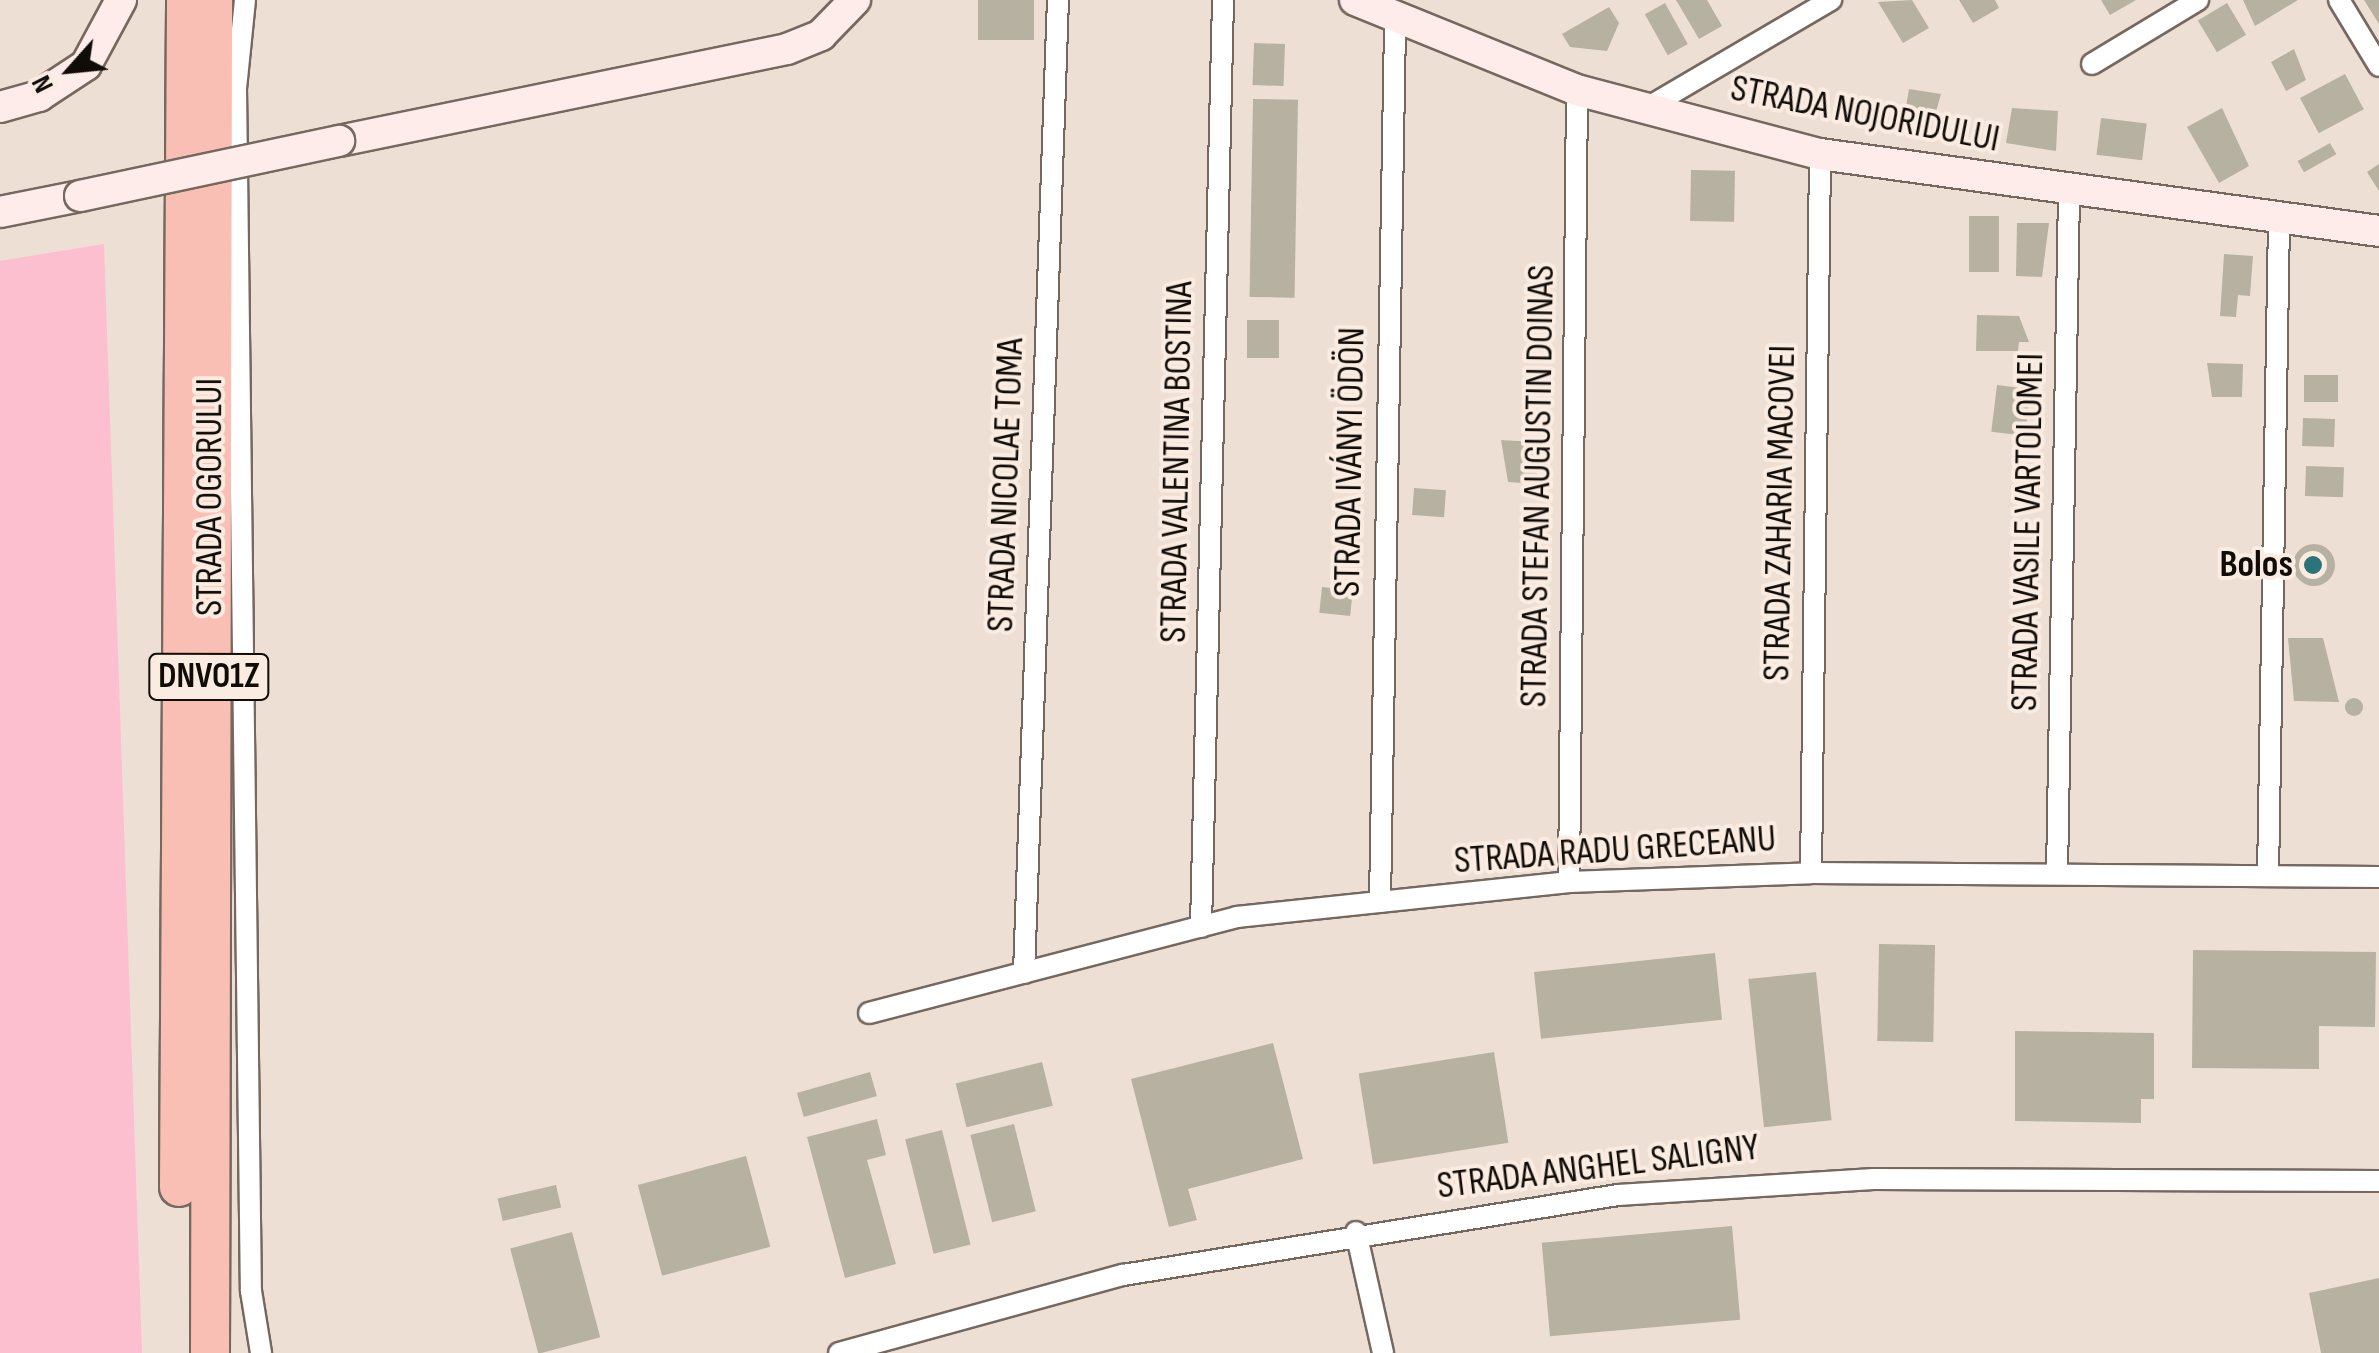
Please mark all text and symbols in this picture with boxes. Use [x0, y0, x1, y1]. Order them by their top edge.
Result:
north arrow [20, 20, 120, 120]
street label: STRADA NOJORIDULUI [1727, 66, 2003, 162]
text: N [25, 70, 61, 98]
street label: STRADA STEFAN AUGUSTIN DOINAS [1511, 264, 1565, 708]
street label: STRADA VALENTINA BOSTINA [1151, 281, 1203, 643]
street label: STRADA IVÁNYI ÖDÖN [1325, 327, 1375, 597]
street label: STRADA NICOLAE TOMA [978, 337, 1034, 633]
street label: STRADA ZAHARIA MACOVEI [1754, 345, 1806, 681]
street label: STRADA VASILE VARTOLOMEI [2002, 352, 2054, 712]
street label: STRADA OGORULUI [187, 378, 233, 616]
place label: Bolos [2219, 542, 2293, 588]
marker: Bolos [2302, 554, 2324, 576]
road number: DNVO1Z [146, 647, 272, 707]
street label: STRADA RADU GRECEANU [1453, 816, 1777, 884]
street label: STRADA ANGHEL SALIGNY [1435, 1125, 1761, 1209]

